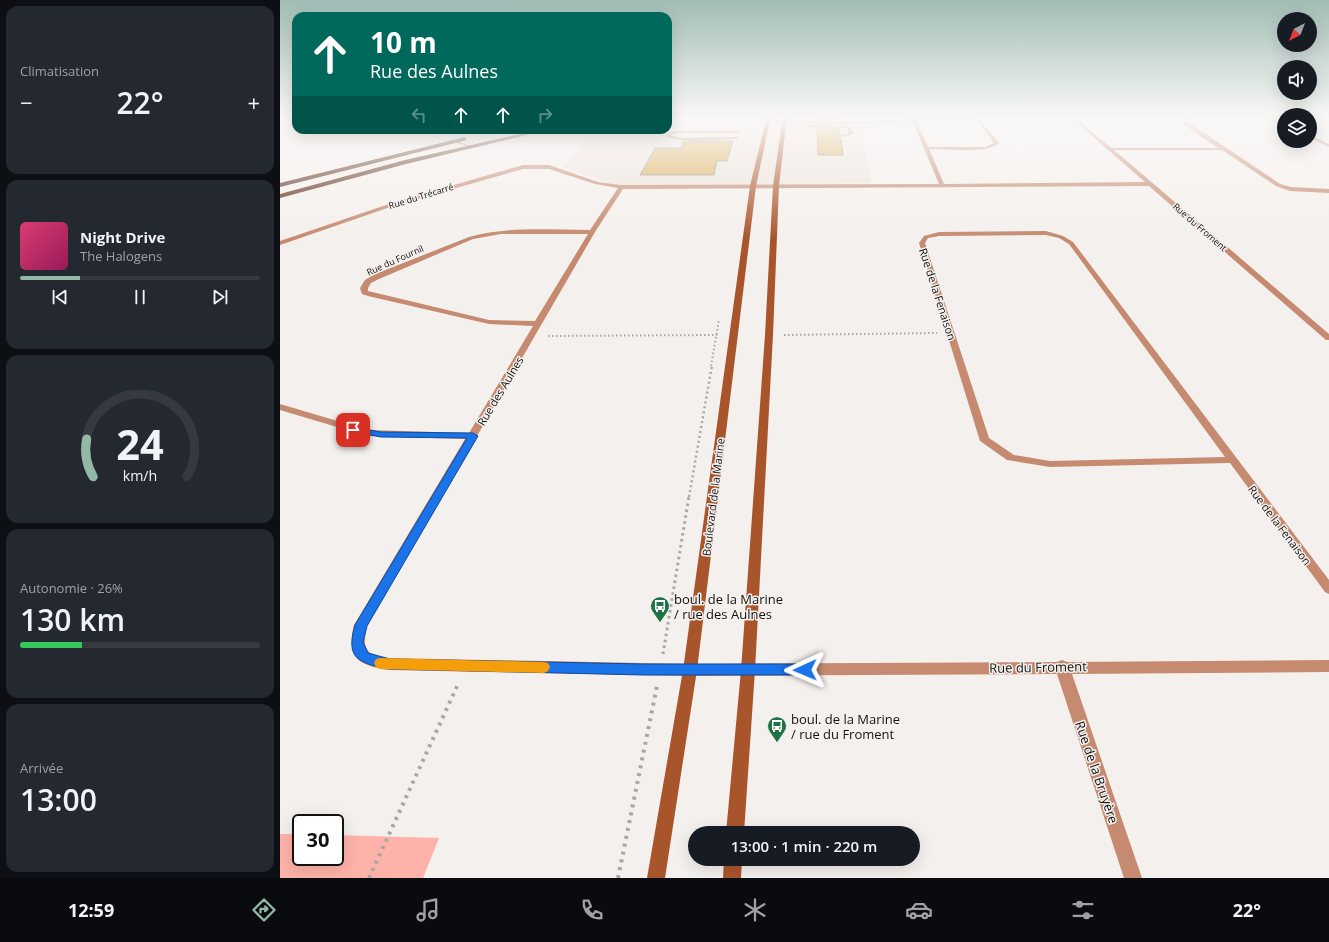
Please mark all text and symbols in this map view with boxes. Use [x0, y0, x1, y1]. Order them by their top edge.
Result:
north arrow [1277, 12, 1317, 52]
map controls [1277, 12, 1317, 148]
text: 10 m [370, 23, 437, 61]
icon: ahead [304, 28, 356, 80]
text: Rue des Aulnes [370, 59, 498, 83]
button: sound [1277, 60, 1317, 100]
text: Climatisation [20, 62, 99, 80]
text: 22° [116, 82, 164, 123]
text: − [20, 87, 33, 117]
text: + [247, 87, 260, 117]
icon: left [408, 104, 430, 126]
icon: ahead [450, 104, 472, 126]
icon: ahead [492, 104, 514, 126]
icon: right [534, 104, 556, 126]
button: layers [1277, 108, 1317, 148]
street label: Rue du Trécarré [387, 180, 455, 212]
street label: Rue du Froment [1170, 200, 1230, 254]
text: Night Drive [80, 227, 165, 247]
street label: Rue du Fournil [364, 242, 426, 278]
street label: Rue de la Fenaison [916, 246, 960, 342]
text: The Halogens [80, 247, 162, 265]
icon: previous [49, 286, 71, 308]
icon: pause [129, 286, 151, 308]
icon: next [209, 286, 231, 308]
street label: Rue des Aulnes [473, 354, 527, 428]
pin [336, 413, 370, 447]
text: 24 [116, 416, 164, 472]
icon: arrive [342, 419, 364, 441]
street label: Boulevard de la Marine [698, 437, 728, 557]
text: km/h [123, 466, 157, 485]
street label: Rue de la Fenaison [1245, 482, 1315, 568]
text: Autonomie · 26% [20, 579, 123, 597]
place label: boul. de la Marine / rue des Aulnes [674, 590, 783, 623]
bus stop icon: boul. de la Marine / rue des Aulnes [649, 595, 671, 623]
text: 130 km [20, 599, 125, 640]
position arrow [784, 649, 826, 691]
street label: Rue du Froment [989, 657, 1087, 677]
place label: boul. de la Marine / rue du Froment [791, 710, 900, 743]
bus stop icon: boul. de la Marine / rue du Froment [766, 715, 788, 743]
street label: Rue de la Bruyère [1071, 718, 1123, 826]
text: Arrivée [20, 759, 63, 777]
text: 13:00 [20, 779, 97, 820]
speed limit sign: 30 [292, 814, 344, 866]
text: 13:00 · 1 min · 220 m [731, 836, 877, 856]
icon: directions [250, 896, 278, 924]
icon: music [414, 896, 442, 924]
icon: phone [578, 896, 606, 924]
icon: climate [741, 896, 769, 924]
icon: car [905, 896, 933, 924]
icon: filters [1069, 896, 1097, 924]
text: 12:59 [68, 898, 114, 922]
text: 22° [1233, 898, 1261, 922]

